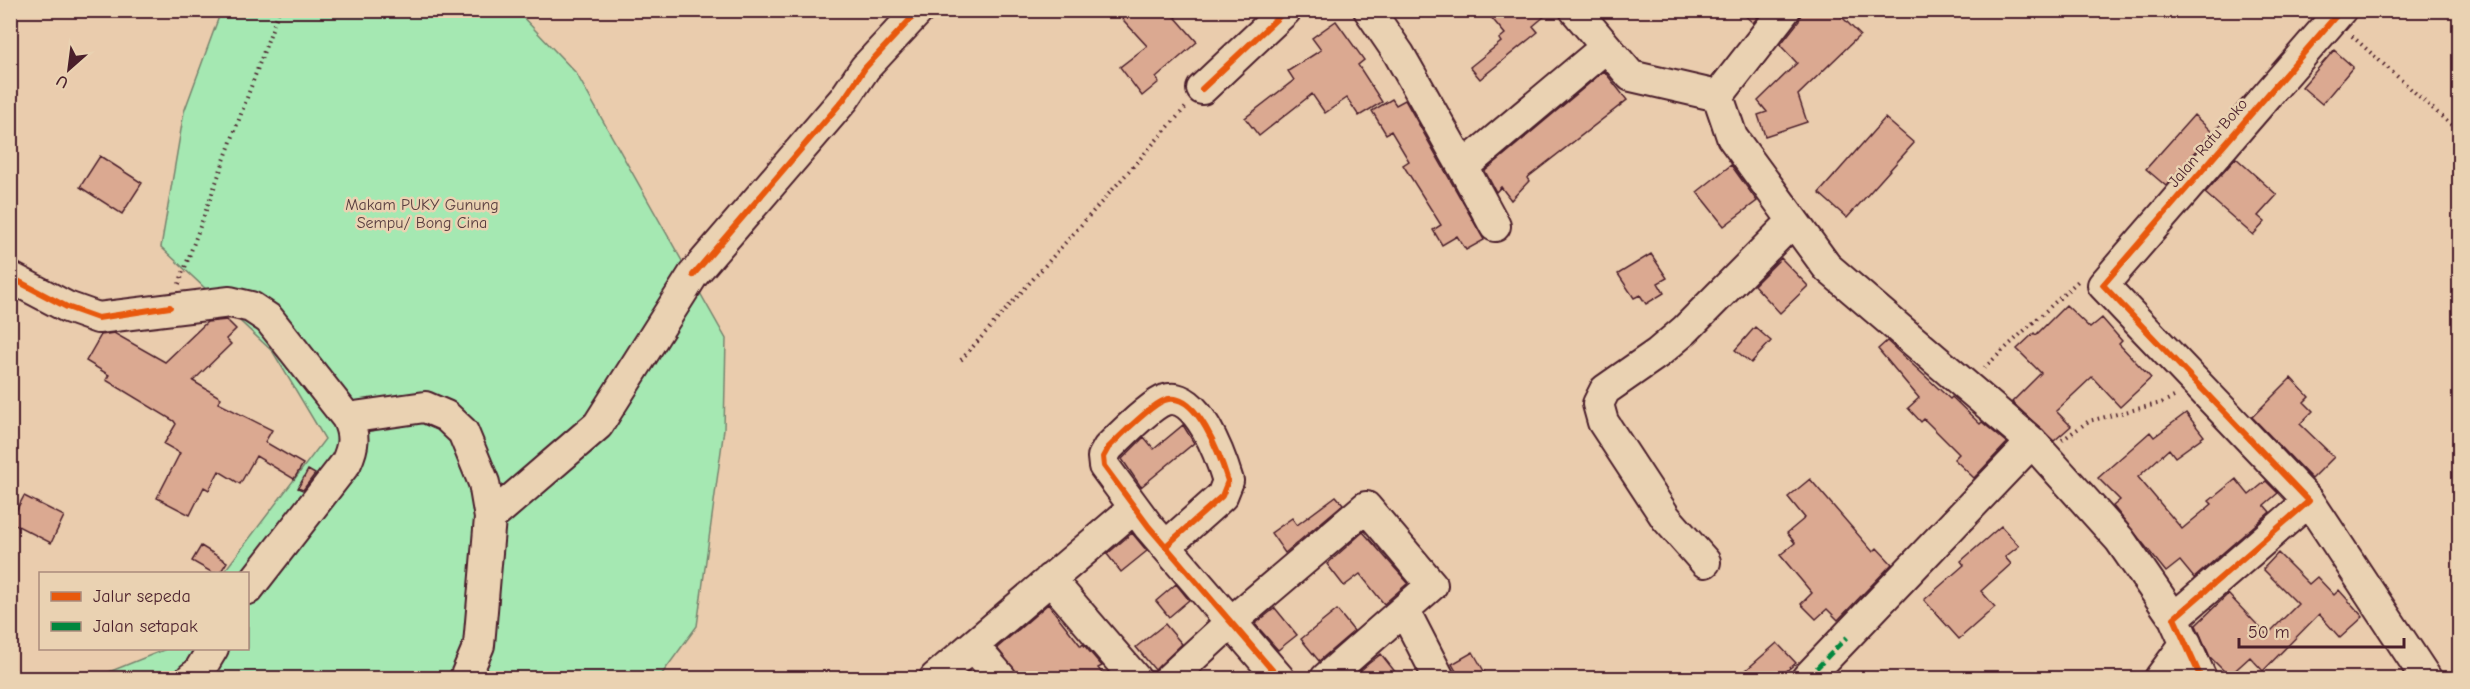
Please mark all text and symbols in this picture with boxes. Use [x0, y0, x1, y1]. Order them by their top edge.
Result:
north arrow [39, 39, 99, 99]
text: U [53, 71, 71, 92]
street label: Jalan Ratu Boko [2165, 95, 2251, 191]
park label: Makam PUKY Gunung Sempu/ Bong Cina [345, 196, 499, 232]
legend [39, 572, 249, 650]
text: Jalur sepeda [93, 586, 191, 607]
scale bar [2239, 611, 2404, 649]
text: Jalan setapak [93, 616, 198, 637]
text: 50 m [2248, 622, 2290, 643]

